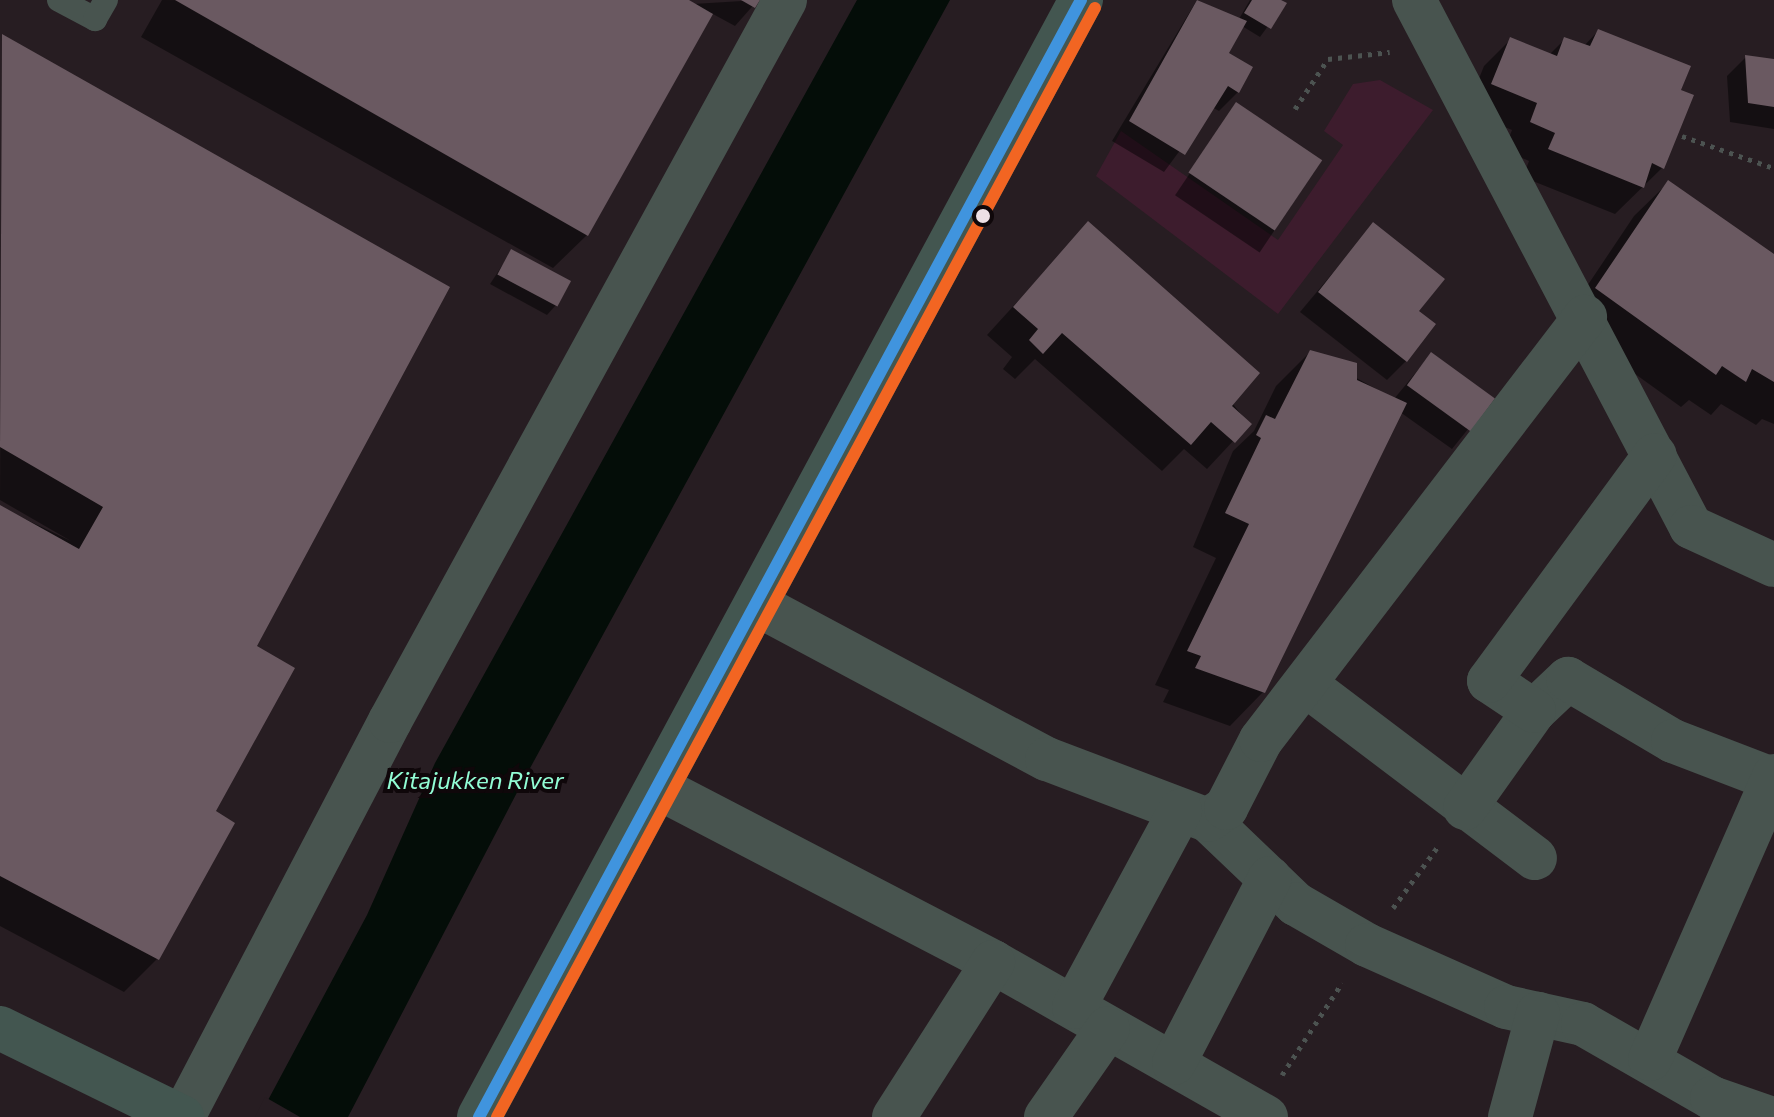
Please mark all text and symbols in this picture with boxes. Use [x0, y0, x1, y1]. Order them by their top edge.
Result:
unlabelled marker [975, 208, 991, 224]
water label: Kitajukken River [386, 766, 564, 794]

